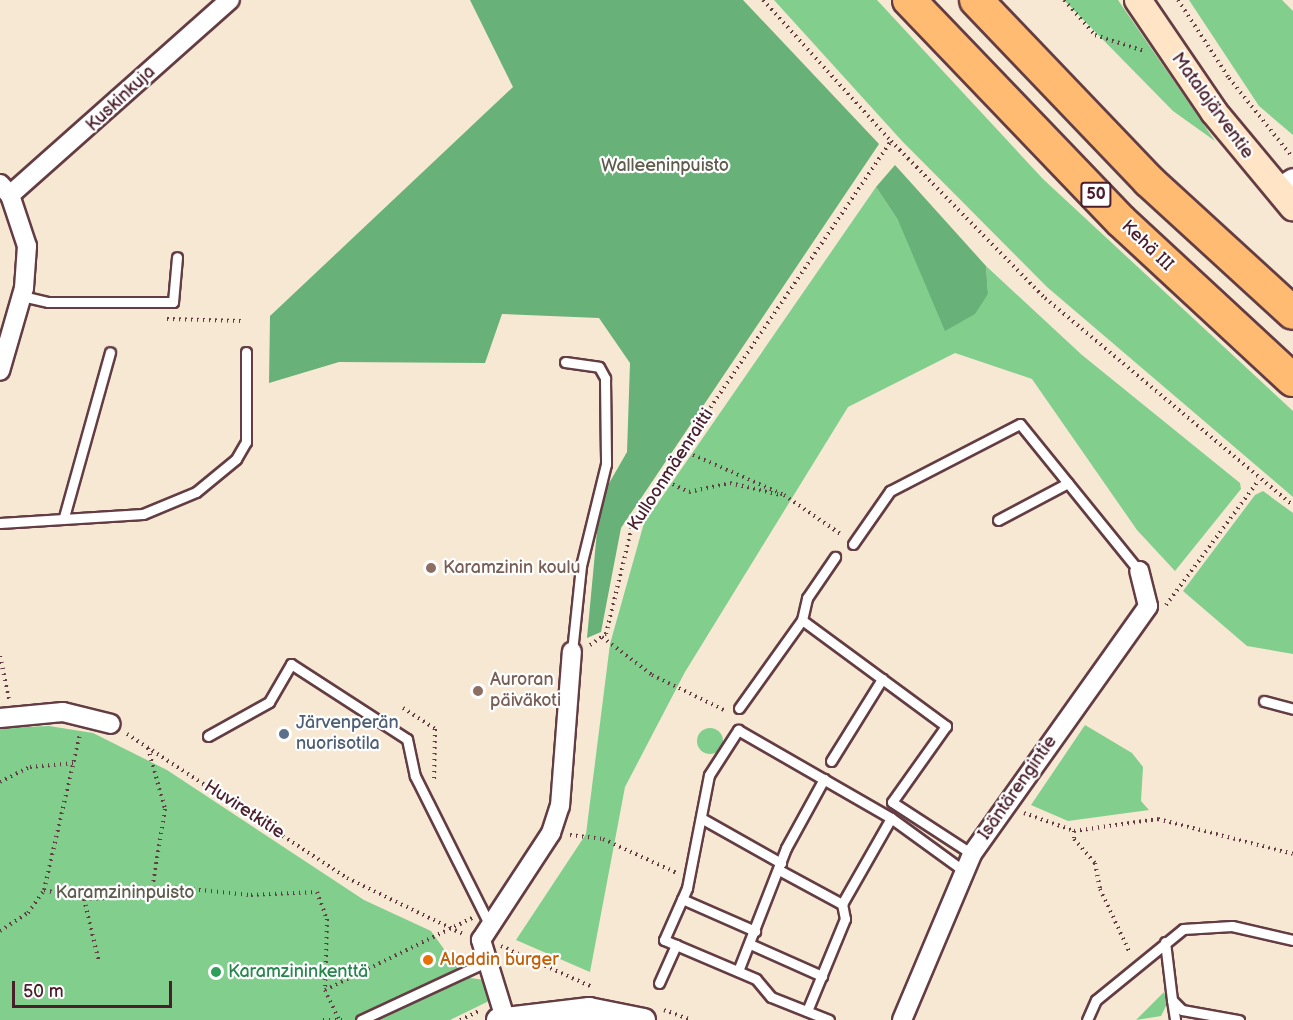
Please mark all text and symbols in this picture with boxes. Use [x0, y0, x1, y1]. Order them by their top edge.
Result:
street label: Matalajärventie [1166, 49, 1258, 163]
street label: Kuskinkuja [82, 62, 160, 136]
park label: Walleeninpuisto [601, 155, 729, 177]
road number: 50 [1080, 182, 1112, 208]
street label: Kehä III [1117, 216, 1177, 276]
street label: Kulloonmäenraitti [623, 405, 719, 535]
place label: Karamzinin koulu [443, 557, 581, 579]
marker: Karamzinin koulu [424, 561, 438, 575]
place label: Auroran päiväkoti [490, 670, 561, 712]
marker: Auroran päiväkoti [471, 684, 485, 698]
place label: Järvenperän nuorisotila [296, 713, 399, 756]
marker: Järvenperän nuorisotila [277, 727, 291, 741]
street label: Isäntärengintie [974, 732, 1062, 844]
street label: Huviretkitie [200, 776, 288, 844]
park label: Karamzininpuisto [56, 882, 194, 904]
place label: Aladdin burger [440, 949, 559, 971]
marker: Aladdin burger [421, 953, 435, 967]
place label: Karamzininkenttä [228, 961, 368, 983]
marker: Karamzininkenttä [209, 965, 223, 979]
scale bar [15, 969, 176, 1007]
text: 50 m [23, 981, 64, 1002]

